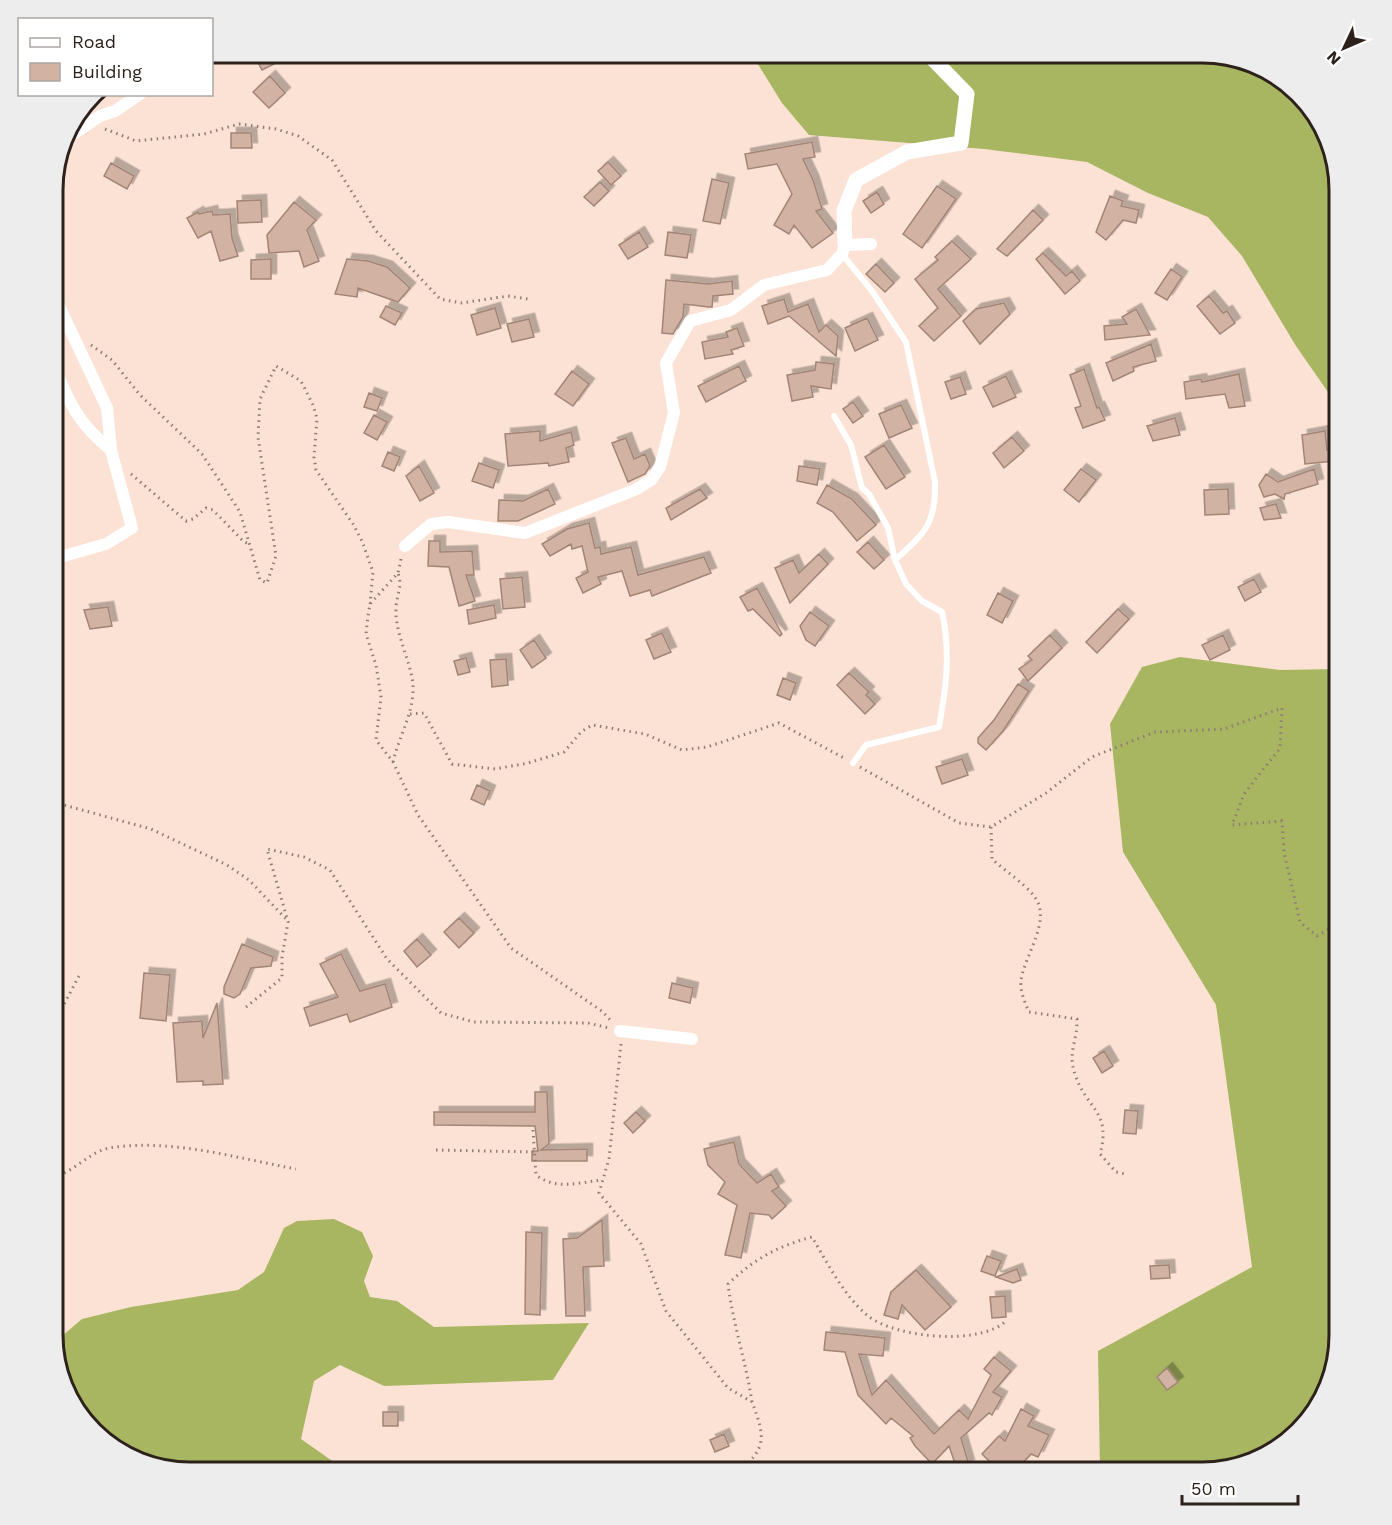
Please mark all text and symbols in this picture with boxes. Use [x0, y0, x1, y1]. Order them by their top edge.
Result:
legend [18, 18, 213, 96]
north arrow [1314, 18, 1374, 78]
text: Road [72, 31, 116, 52]
text: N [1323, 47, 1345, 69]
text: Building [72, 61, 142, 82]
scale bar [1182, 1468, 1298, 1506]
text: 50 m [1191, 1478, 1236, 1499]

